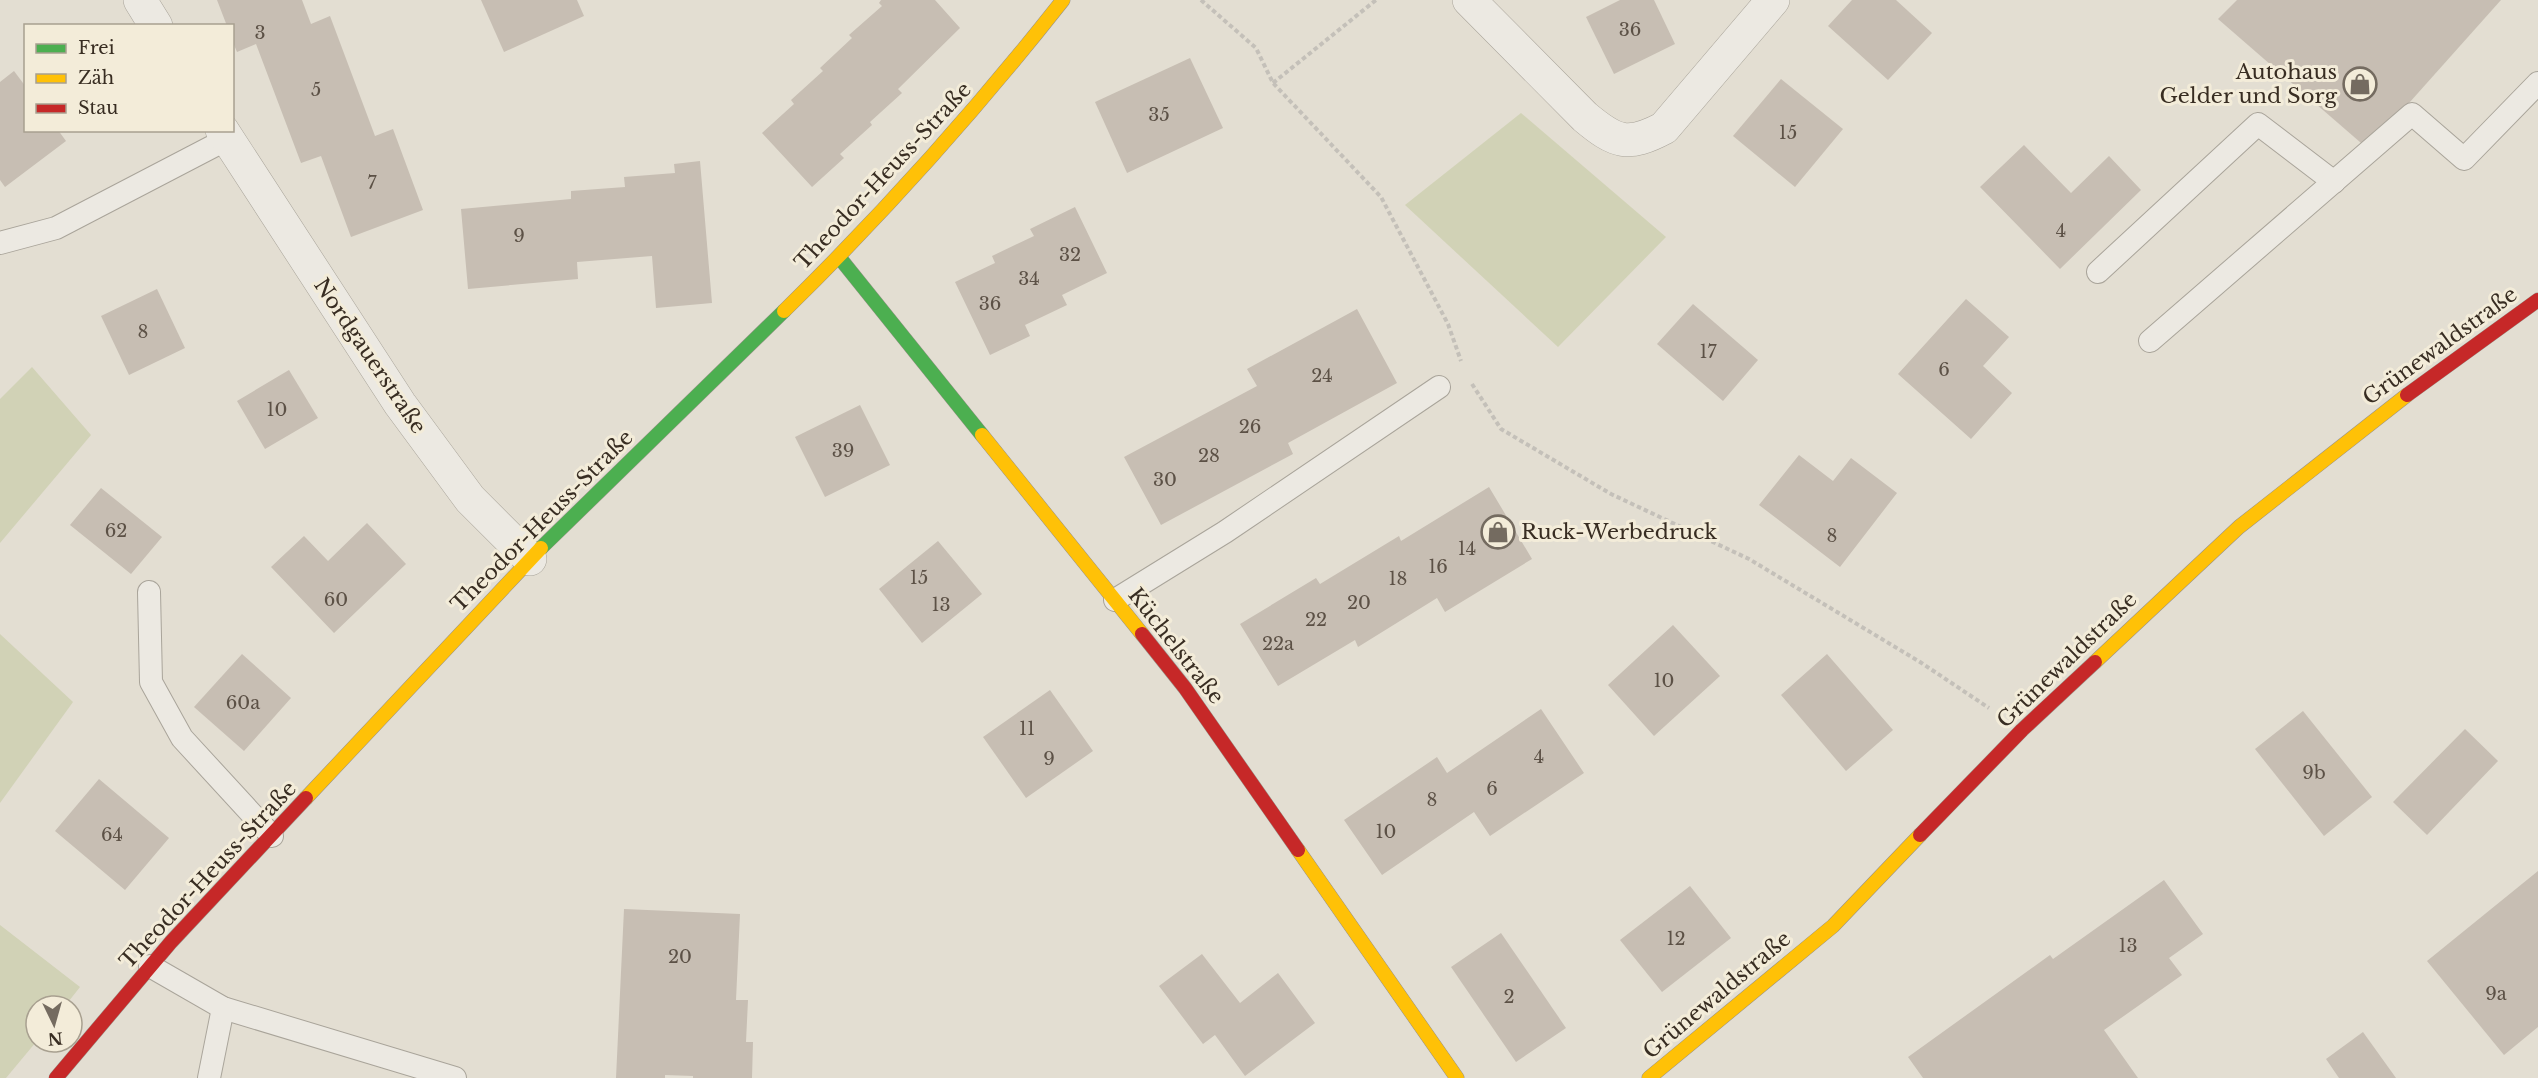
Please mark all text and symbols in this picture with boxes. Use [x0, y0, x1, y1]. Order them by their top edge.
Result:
house number: 36 [1619, 19, 1641, 41]
house number: 3 [254, 22, 266, 44]
legend [24, 24, 234, 132]
text: Frei [78, 37, 115, 59]
place label: Autohaus Gelder und Sorg [2160, 59, 2337, 109]
shop icon: Autohaus Gelder und Sorg [2342, 66, 2378, 102]
text: Zäh [78, 67, 114, 89]
street label: Theodor-Heuss-Straße [789, 77, 977, 275]
house number: 5 [311, 79, 321, 101]
text: Stau [78, 97, 118, 119]
house number: 35 [1148, 104, 1170, 126]
house number: 15 [1779, 122, 1797, 144]
house number: 7 [367, 172, 377, 194]
house number: 4 [2056, 220, 2066, 242]
house number: 9 [513, 225, 525, 247]
house number: 32 [1059, 244, 1081, 266]
house number: 34 [1018, 268, 1040, 290]
street label: Nordgauerstraße [308, 273, 432, 439]
street label: Grünewaldstraße [2358, 281, 2522, 411]
house number: 36 [979, 293, 1001, 315]
house number: 8 [138, 321, 148, 343]
house number: 17 [1699, 341, 1717, 363]
house number: 6 [1938, 359, 1950, 381]
house number: 24 [1311, 365, 1333, 387]
house number: 10 [267, 399, 287, 421]
house number: 26 [1239, 416, 1261, 438]
street label: Theodor-Heuss-Straße [445, 424, 639, 618]
house number: 39 [832, 440, 854, 462]
house number: 28 [1198, 445, 1220, 467]
house number: 30 [1153, 469, 1177, 491]
shop icon: Ruck-Werbedruck [1480, 514, 1516, 550]
place label: Ruck-Werbedruck [1521, 519, 1717, 545]
house number: 62 [105, 520, 127, 542]
house number: 8 [1827, 525, 1837, 547]
house number: 14 [1458, 538, 1476, 560]
house number: 16 [1428, 556, 1448, 578]
house number: 15 [910, 567, 928, 589]
house number: 18 [1389, 568, 1407, 590]
street label: Küchelstraße [1123, 583, 1229, 709]
street label: Grünewaldstraße [1992, 587, 2142, 733]
house number: 60 [324, 589, 348, 611]
house number: 20 [1347, 592, 1371, 614]
house number: 13 [931, 594, 951, 616]
house number: 22 [1305, 609, 1327, 631]
house number: 22a [1262, 633, 1294, 655]
house number: 10 [1654, 670, 1674, 692]
house number: 60a [226, 692, 260, 714]
house number: 11 [1019, 718, 1035, 740]
house number: 4 [1534, 746, 1544, 768]
house number: 9 [1043, 748, 1055, 770]
house number: 9b [2302, 762, 2326, 784]
street label: Theodor-Heuss-Straße [114, 776, 302, 974]
house number: 6 [1486, 778, 1498, 800]
house number: 8 [1427, 789, 1437, 811]
house number: 10 [1376, 821, 1396, 843]
house number: 64 [101, 824, 123, 846]
street label: Grünewaldstraße [1638, 926, 1796, 1064]
house number: 12 [1666, 928, 1686, 950]
house number: 13 [2118, 935, 2138, 957]
house number: 20 [668, 946, 692, 968]
house number: 9a [2485, 983, 2507, 1005]
house number: 2 [1503, 986, 1515, 1008]
north arrow [24, 994, 84, 1054]
text: N [47, 1028, 64, 1050]

